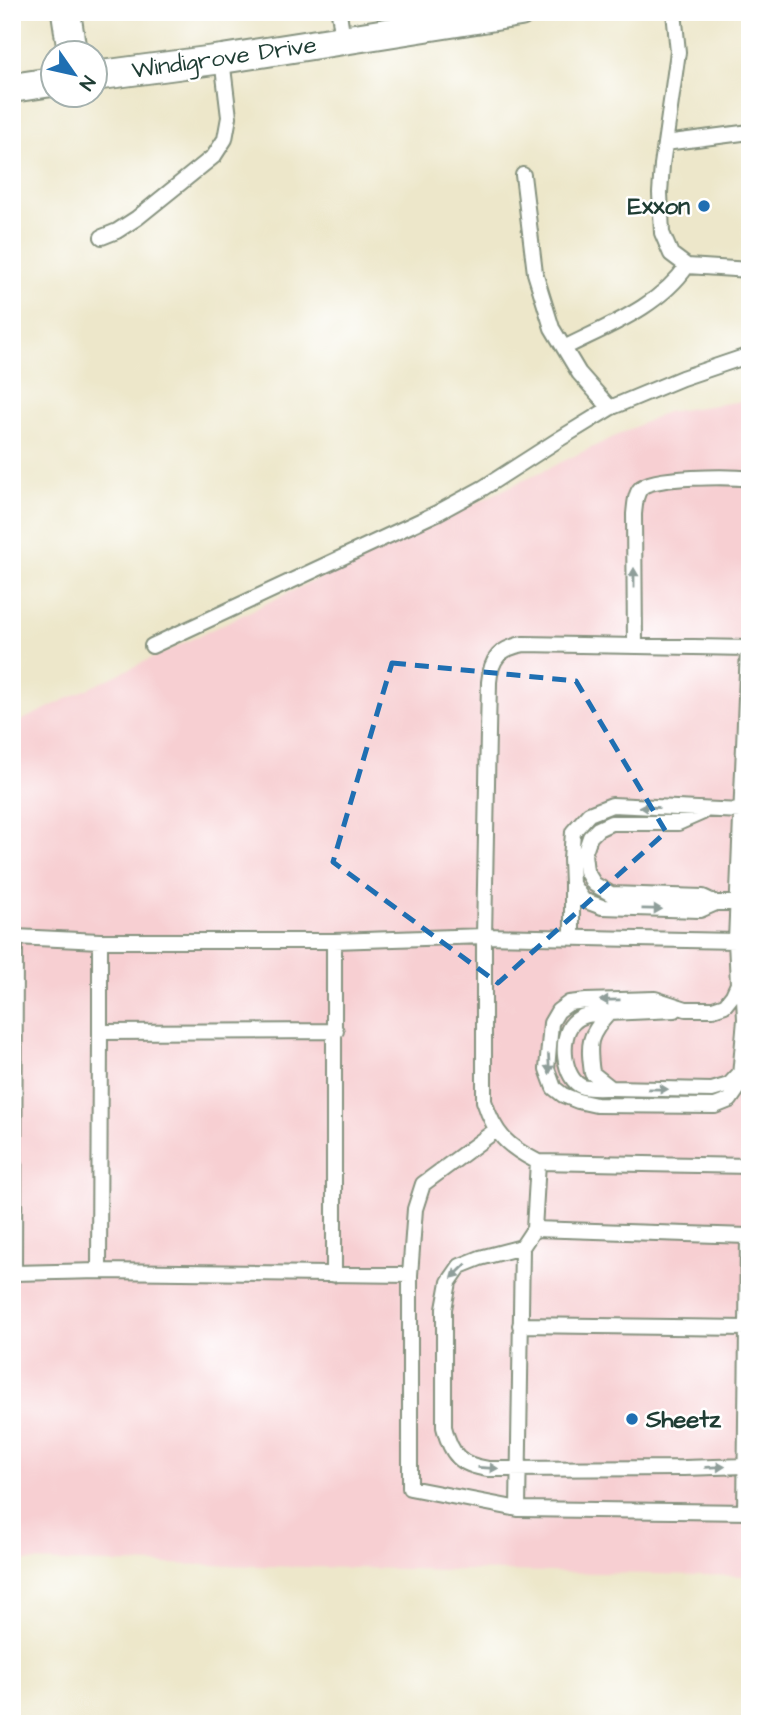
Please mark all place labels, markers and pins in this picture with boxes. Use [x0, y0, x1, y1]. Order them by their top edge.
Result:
place label: Exxon [628, 190, 690, 224]
marker: Exxon [696, 198, 712, 214]
place label: Sheetz [645, 1403, 722, 1437]
marker: Sheetz [624, 1411, 640, 1427]

